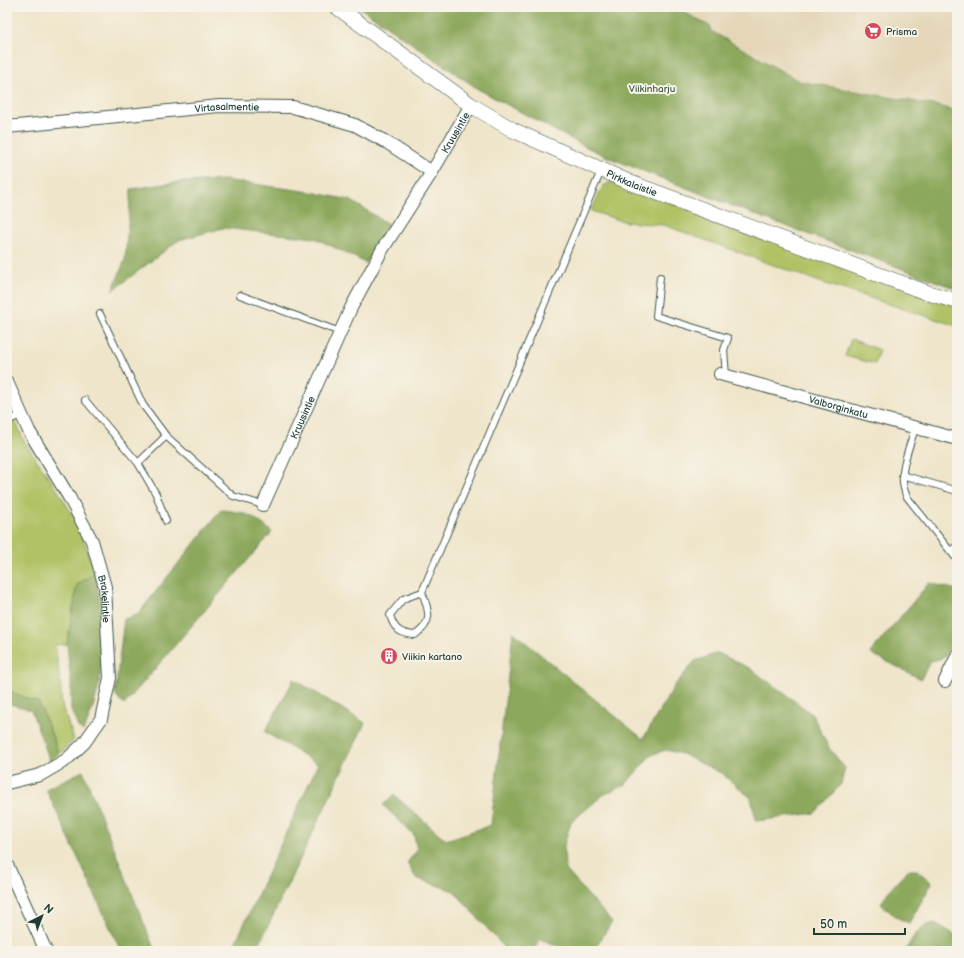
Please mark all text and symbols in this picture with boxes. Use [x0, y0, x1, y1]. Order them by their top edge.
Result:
supermarket icon: Prisma [863, 21, 883, 41]
place label: Prisma [886, 26, 917, 38]
park label: Viikinharju [629, 83, 675, 95]
street label: Virtasalmentie [194, 101, 259, 115]
street label: Kruusintie [439, 110, 473, 156]
street label: Pirkkalaistie [604, 168, 659, 199]
street label: Kruusintie [288, 394, 318, 441]
street label: Valborginkatu [807, 394, 869, 421]
street label: Brakelintie [95, 574, 112, 623]
building icon: Viikin kartano [379, 646, 399, 666]
place label: Viikin kartano [402, 651, 463, 663]
north arrow [22, 896, 62, 936]
text: N [41, 901, 56, 917]
scale bar [814, 910, 905, 936]
text: 50 m [820, 917, 847, 932]

